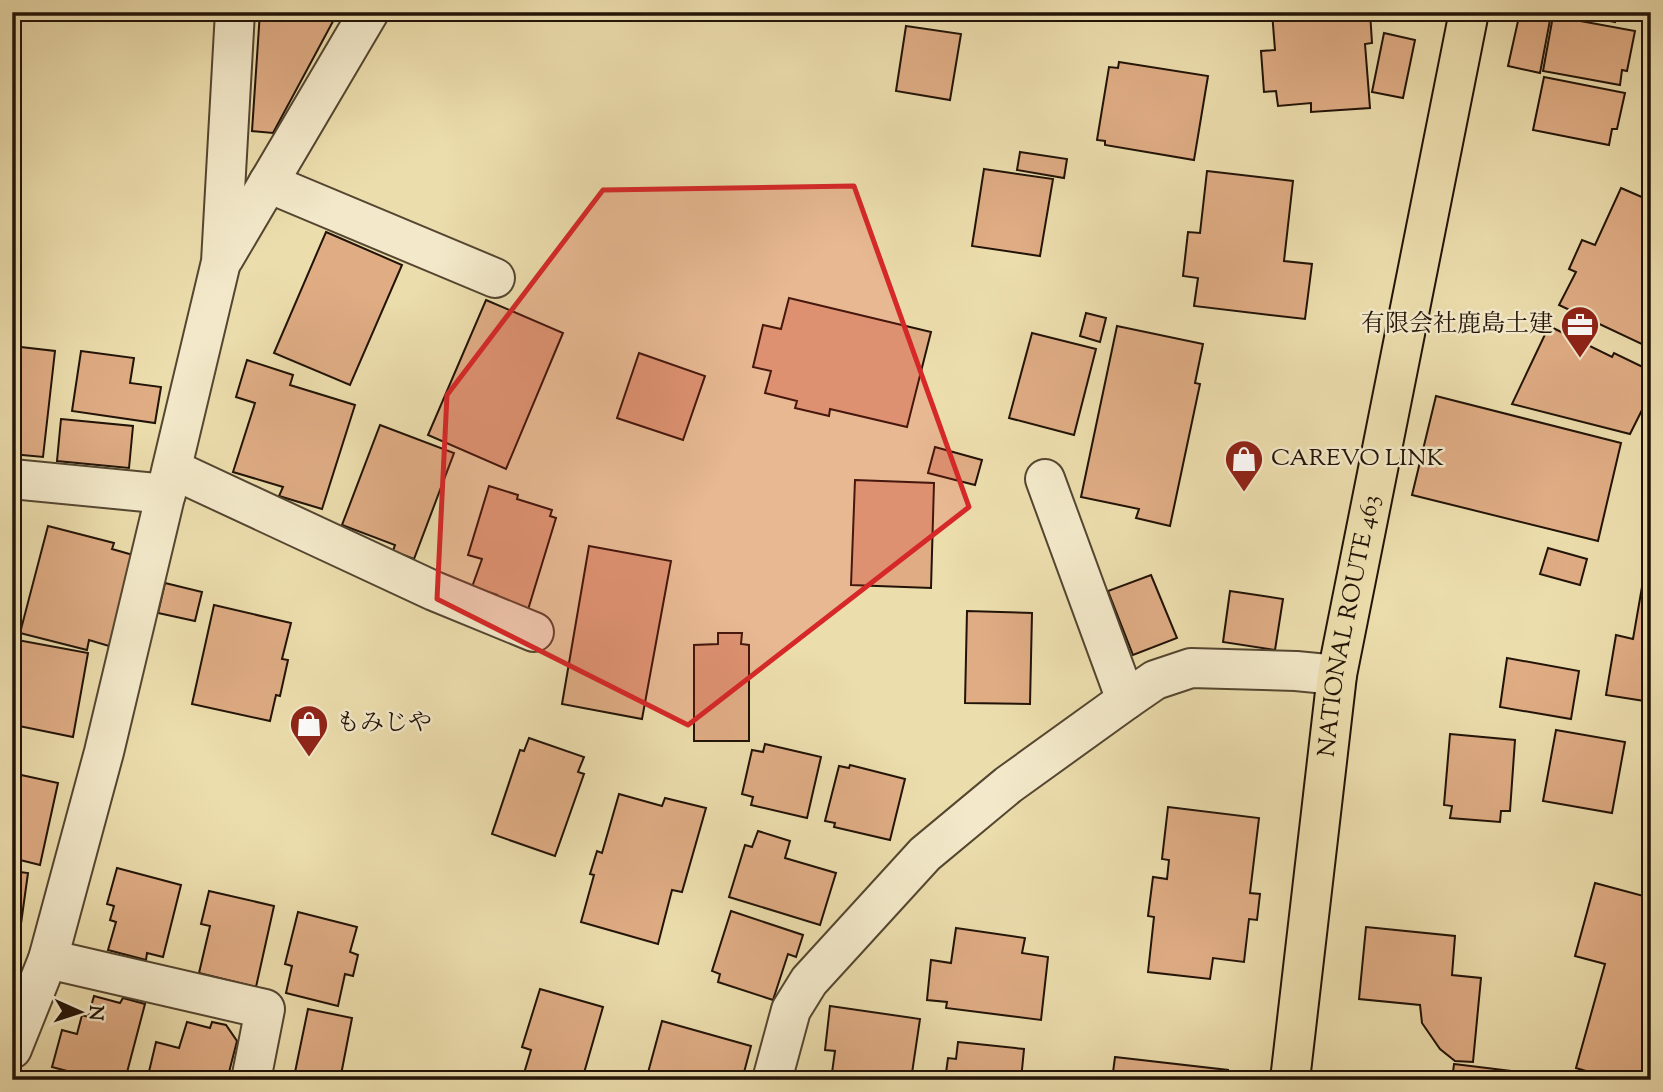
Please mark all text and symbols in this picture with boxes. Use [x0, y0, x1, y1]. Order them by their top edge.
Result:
office icon: 有限会社鹿島土建 [1559, 304, 1601, 359]
place label: 有限会社鹿島土建 [1361, 308, 1553, 342]
shop icon: CAREVO LINK [1223, 438, 1265, 493]
place label: CAREVO LINK [1271, 442, 1444, 476]
street label: NATIONAL ROUTE 463 [1311, 492, 1389, 759]
shop icon: もみじや [288, 703, 330, 758]
place label: もみじや [336, 707, 432, 741]
north arrow [46, 976, 116, 1046]
text: N [81, 1004, 108, 1021]

